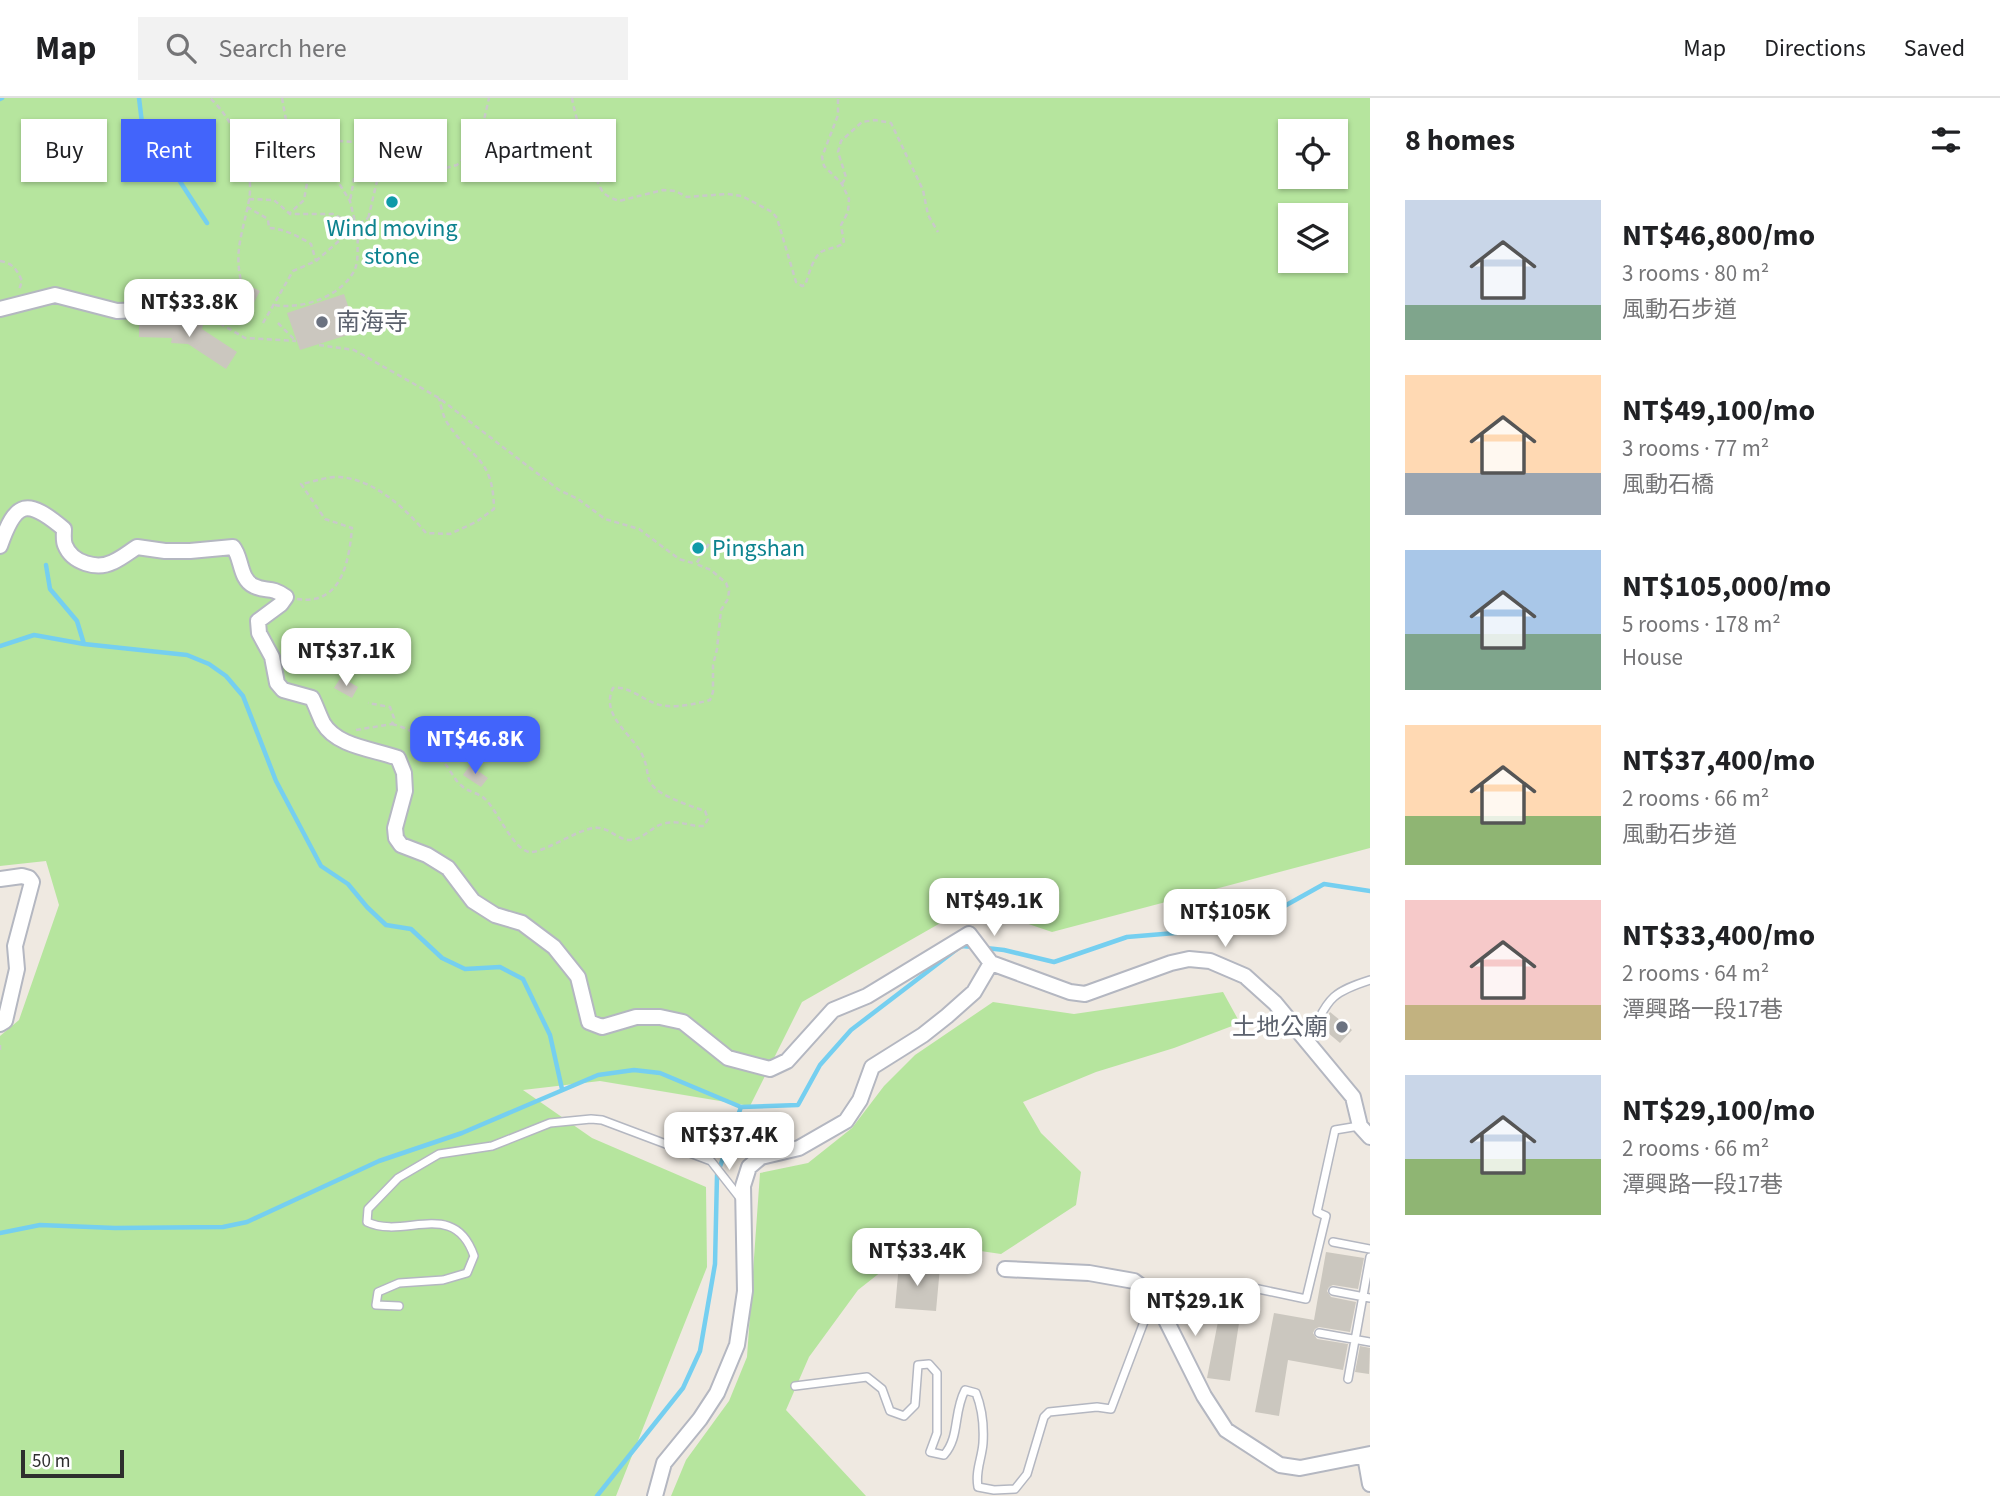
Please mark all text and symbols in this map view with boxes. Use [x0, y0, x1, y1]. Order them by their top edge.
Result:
search box [138, 17, 628, 80]
text: Map [35, 25, 96, 72]
icon: search [162, 29, 200, 67]
text: Search here [218, 30, 347, 67]
text: Map [1683, 31, 1726, 66]
text: Directions [1764, 31, 1866, 66]
text: Saved [1904, 31, 1965, 66]
chip: Buy [21, 119, 107, 182]
chip: Rent [121, 119, 216, 182]
chip: Filters [230, 119, 340, 182]
chip: New [354, 119, 447, 182]
chip: Apartment [461, 119, 616, 182]
map controls [1278, 119, 1348, 273]
button: locate [1278, 119, 1348, 189]
text: 8 homes [1405, 119, 1515, 162]
icon: filters [1927, 121, 1965, 159]
marker: Wind moving stone [384, 194, 400, 210]
button: layers [1278, 203, 1348, 273]
place label: Wind moving stone [326, 211, 458, 274]
text: NT$46,800/mo [1622, 214, 1815, 257]
icon: home [1461, 228, 1545, 312]
text: 3 rooms · 80 m² [1622, 257, 1769, 290]
pin: NT$33.8K [117, 280, 261, 339]
text: NT$33.8K [140, 285, 238, 318]
text: 風動石步道 [1622, 293, 1737, 326]
place label: 南海寺 [336, 305, 408, 340]
marker: 南海寺 [314, 314, 330, 330]
text: NT$49,100/mo [1622, 389, 1815, 432]
icon: home [1461, 403, 1545, 487]
text: 3 rooms · 77 m² [1622, 432, 1769, 465]
text: 風動石橋 [1622, 468, 1714, 501]
place label: Pingshan [712, 531, 805, 566]
marker: Pingshan [690, 540, 706, 556]
text: NT$105,000/mo [1622, 565, 1831, 608]
icon: home [1461, 578, 1545, 662]
text: 5 rooms · 178 m² [1622, 608, 1781, 641]
pin: NT$37.1K [274, 628, 418, 688]
text: NT$37.1K [297, 634, 395, 667]
text: House [1622, 641, 1683, 674]
pin: NT$46.8K [403, 716, 547, 776]
text: NT$46.8K [426, 722, 524, 755]
text: NT$37,400/mo [1622, 739, 1815, 782]
icon: home [1461, 753, 1545, 837]
text: 2 rooms · 66 m² [1622, 782, 1769, 815]
text: 風動石步道 [1622, 818, 1737, 851]
pin: NT$49.1K [922, 878, 1066, 938]
text: NT$49.1K [945, 884, 1043, 917]
pin: NT$105K [1160, 890, 1290, 949]
text: NT$105K [1180, 895, 1270, 928]
text: NT$33,400/mo [1622, 914, 1815, 957]
icon: home [1461, 928, 1545, 1012]
text: 2 rooms · 64 m² [1622, 957, 1769, 990]
text: 潭興路一段17巷 [1622, 993, 1783, 1026]
place label: 土地公廟 [1232, 1010, 1328, 1045]
marker: 土地公廟 [1334, 1019, 1350, 1035]
text: NT$29,100/mo [1622, 1089, 1815, 1132]
icon: home [1461, 1103, 1545, 1187]
pin: NT$37.4K [657, 1112, 801, 1172]
text: NT$37.4K [680, 1118, 778, 1151]
text: 2 rooms · 66 m² [1622, 1132, 1769, 1165]
text: 潭興路一段17巷 [1622, 1168, 1783, 1201]
pin: NT$33.4K [845, 1228, 989, 1288]
text: NT$33.4K [868, 1234, 966, 1267]
pin: NT$29.1K [1123, 1278, 1267, 1338]
text: NT$29.1K [1146, 1284, 1244, 1317]
scale bar [21, 1447, 124, 1479]
text: 50 m [32, 1448, 70, 1475]

